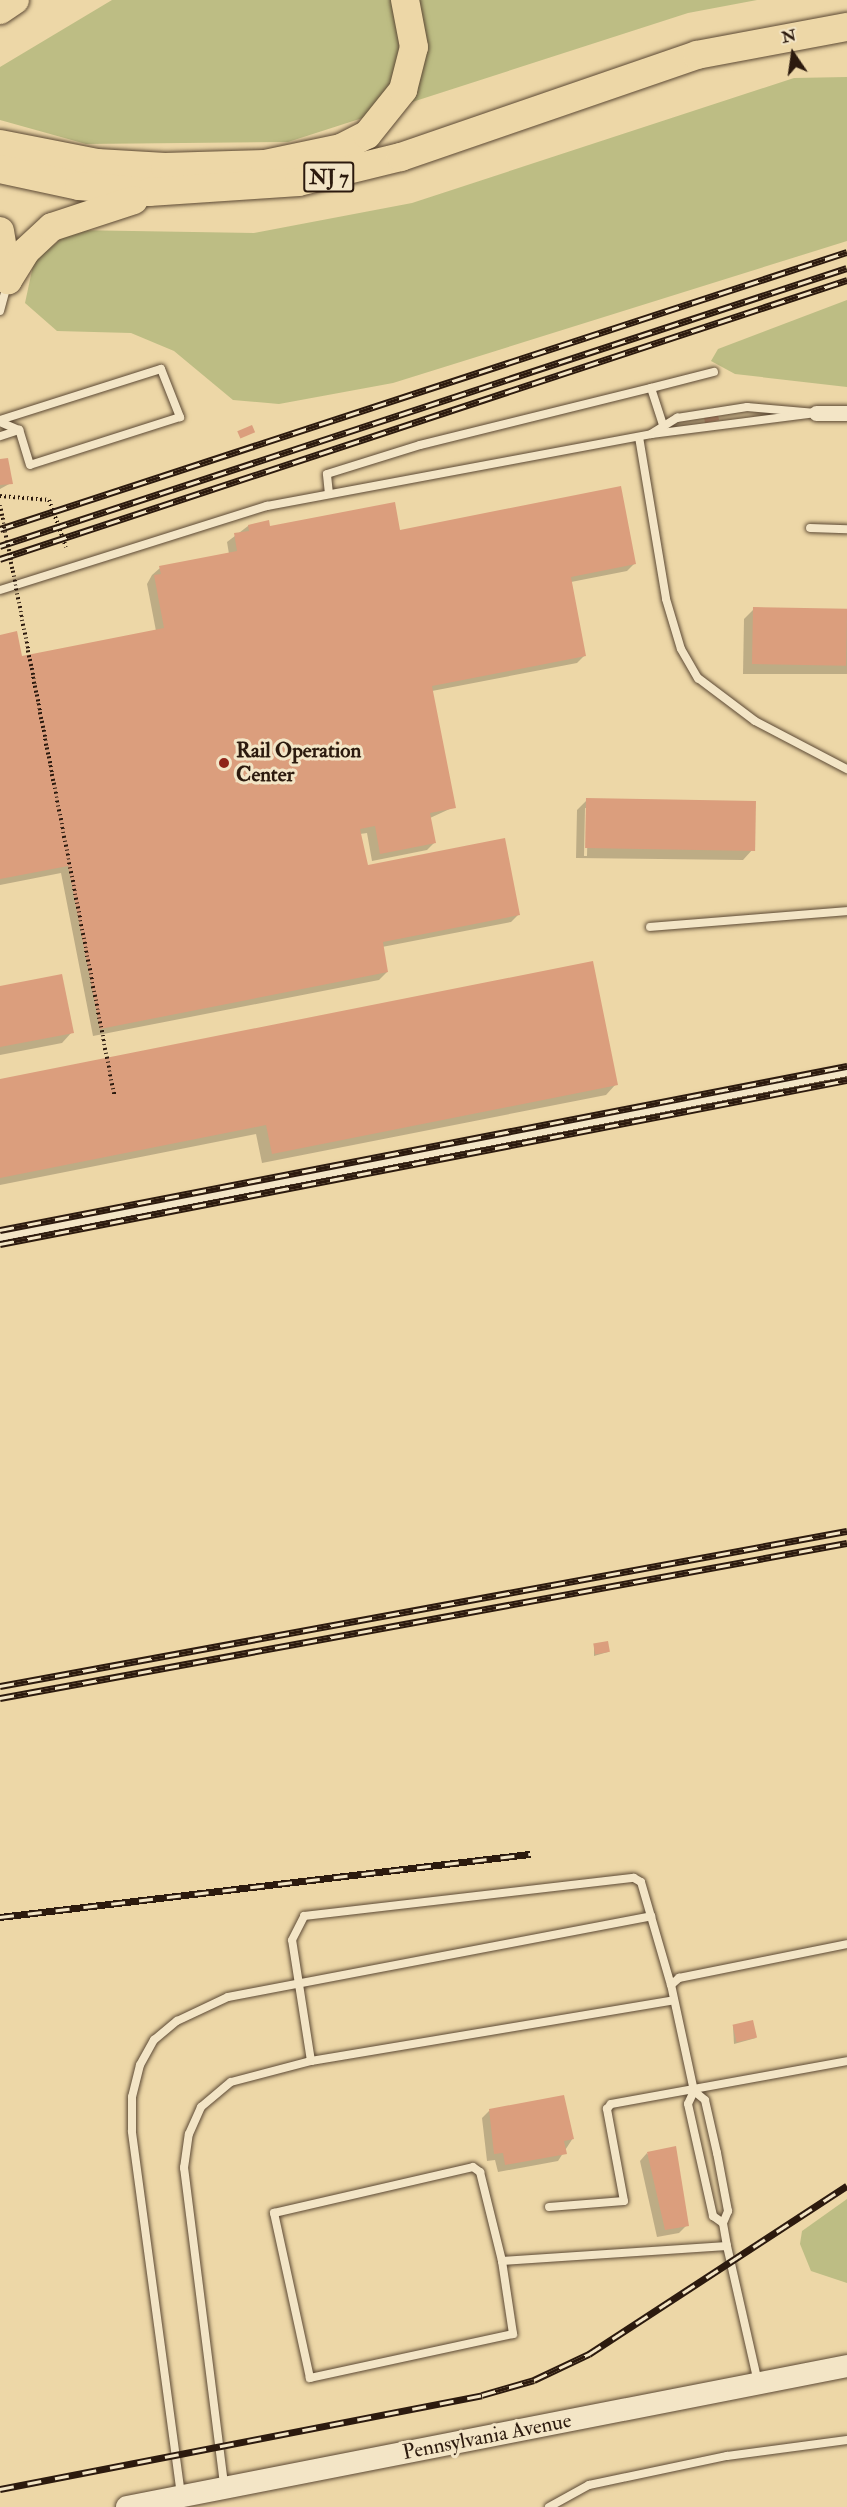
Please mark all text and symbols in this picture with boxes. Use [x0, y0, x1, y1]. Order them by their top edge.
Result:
north arrow [763, 24, 823, 84]
text: N [780, 25, 798, 48]
road number: NJ 7 [302, 160, 356, 194]
place label: Rail Operation Center [236, 738, 361, 788]
marker: Rail Operation Center [217, 756, 231, 770]
street label: Pennsylvania Avenue [400, 2408, 574, 2466]

